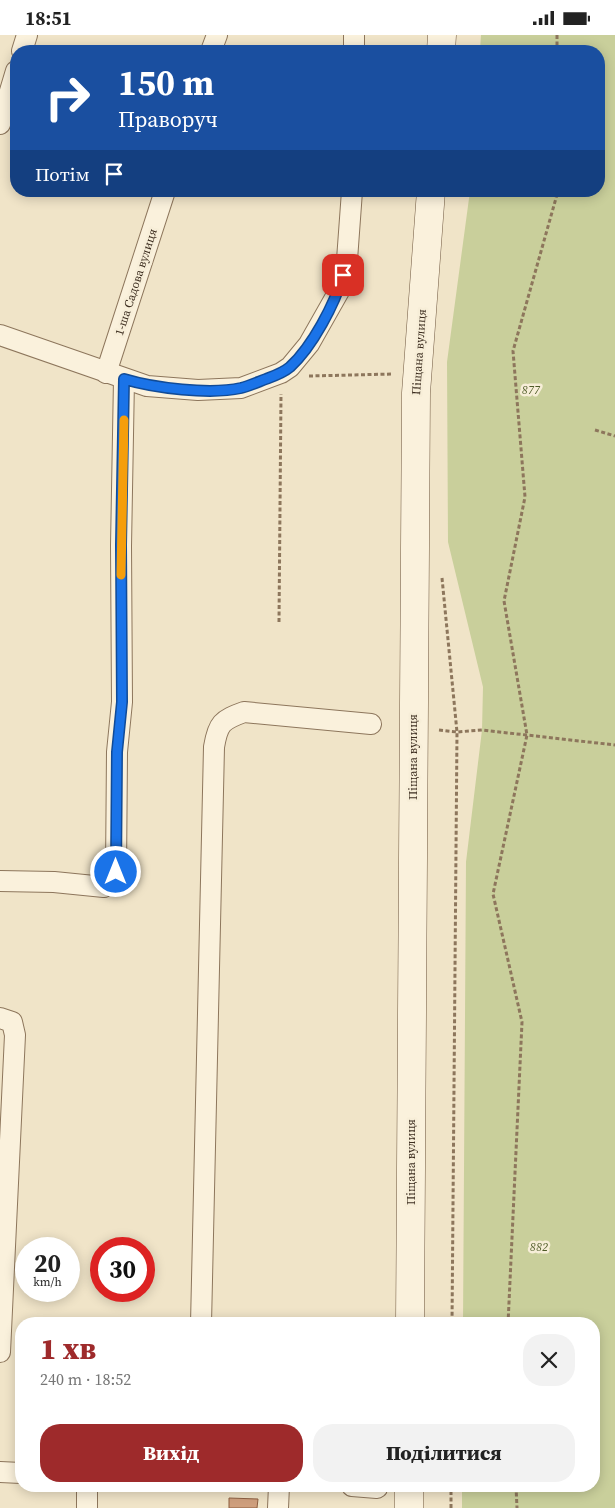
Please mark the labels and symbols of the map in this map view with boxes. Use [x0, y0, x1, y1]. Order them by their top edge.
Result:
street label: 1-ша Садова вулиця [111, 227, 161, 337]
pin [322, 254, 364, 296]
street label: Піщана вулиця [408, 309, 430, 395]
park label: 877 [522, 382, 541, 398]
street label: Піщана вулиця [405, 714, 421, 800]
position arrow [89, 845, 141, 897]
street label: Піщана вулиця [403, 1119, 419, 1205]
speed limit sign: 30 [90, 1237, 155, 1302]
park label: 882 [530, 1239, 548, 1255]

